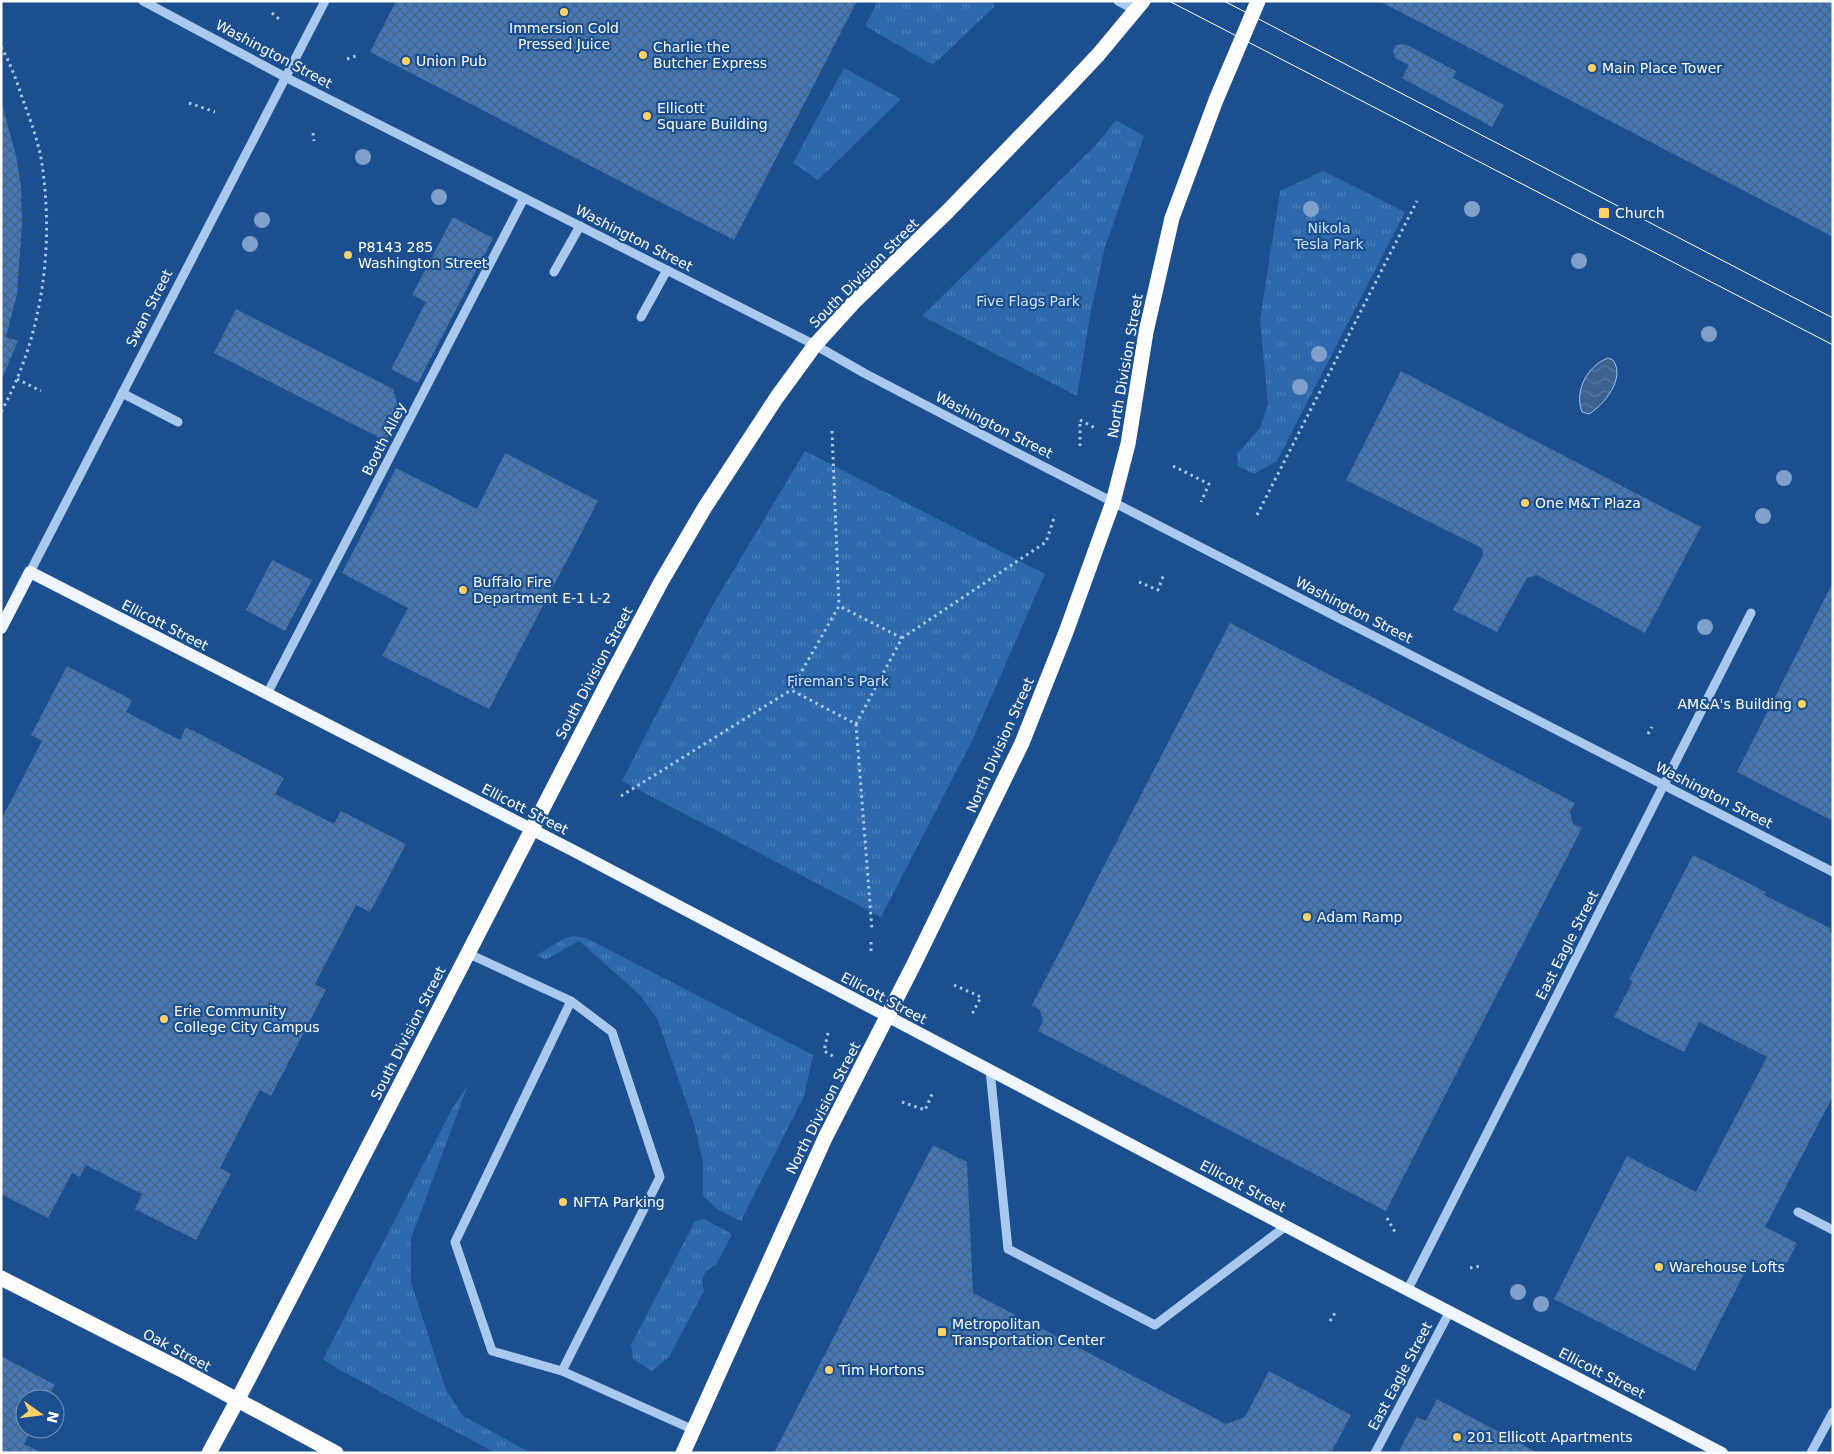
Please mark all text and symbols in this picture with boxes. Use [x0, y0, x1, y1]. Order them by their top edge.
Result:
marker: Immersion Cold Pressed Juice [558, 6, 570, 18]
street label: Washington Street [213, 17, 335, 92]
place label: Immersion Cold Pressed Juice [509, 20, 619, 52]
place label: Charlie the Butcher Express [653, 39, 767, 71]
marker: Charlie the Butcher Express [637, 49, 649, 61]
place label: Union Pub [416, 53, 487, 69]
marker: Union Pub [400, 55, 412, 67]
place label: Main Place Tower [1602, 60, 1722, 76]
marker: Main Place Tower [1586, 62, 1598, 74]
place label: Ellicott Square Building [657, 100, 768, 132]
marker: Ellicott Square Building [641, 110, 653, 122]
street label: Washington Street [573, 202, 696, 275]
place label: Church [1615, 205, 1665, 221]
marker: Church [1597, 206, 1611, 220]
street label: South Division Street [806, 215, 922, 331]
park label: Nikola Tesla Park [1293, 220, 1365, 252]
place label: P8143 285 Washington Street [358, 239, 488, 271]
marker: P8143 285 Washington Street [342, 249, 354, 261]
street label: Swan Street [123, 266, 176, 349]
street label: North Division Street [1104, 292, 1146, 439]
park label: Five Flags Park [976, 293, 1081, 309]
street label: Washington Street [933, 389, 1056, 462]
street label: Booth Alley [359, 400, 409, 478]
place label: One M&T Plaza [1535, 495, 1641, 511]
marker: One M&T Plaza [1519, 497, 1531, 509]
place label: Buffalo Fire Department E-1 L-2 [473, 574, 611, 606]
street label: Washington Street [1293, 574, 1416, 647]
marker: Buffalo Fire Department E-1 L-2 [457, 584, 469, 596]
street label: Ellicott Street [119, 596, 211, 654]
street label: South Division Street [552, 604, 636, 742]
park label: Fireman's Park [787, 673, 890, 689]
street label: North Division Street [963, 675, 1037, 815]
place label: AM&A's Building [1677, 696, 1792, 712]
marker: AM&A's Building [1796, 698, 1808, 710]
street label: Washington Street [1653, 759, 1776, 832]
street label: Ellicott Street [479, 780, 571, 838]
street label: East Eagle Street [1533, 887, 1602, 1002]
place label: Adam Ramp [1317, 909, 1403, 925]
marker: Adam Ramp [1301, 911, 1313, 923]
street label: South Division Street [367, 963, 449, 1102]
street label: Ellicott Street [838, 969, 930, 1028]
place label: Erie Community College City Campus [174, 1003, 320, 1035]
marker: Erie Community College City Campus [158, 1013, 170, 1025]
street label: North Division Street [783, 1039, 864, 1177]
street label: Ellicott Street [1197, 1157, 1289, 1216]
place label: NFTA Parking [573, 1194, 665, 1210]
marker: NFTA Parking [557, 1196, 569, 1208]
place label: Warehouse Lofts [1669, 1259, 1785, 1275]
marker: Warehouse Lofts [1653, 1261, 1665, 1273]
place label: Metropolitan Transportation Center [951, 1316, 1105, 1348]
street label: East Eagle Street [1365, 1319, 1436, 1433]
street label: Oak Street [140, 1325, 214, 1375]
marker: Metropolitan Transportation Center [936, 1326, 948, 1338]
street label: Ellicott Street [1556, 1344, 1648, 1402]
place label: Tim Hortons [838, 1362, 924, 1378]
marker: Tim Hortons [823, 1364, 835, 1376]
north arrow [15, 1389, 65, 1439]
text: N [43, 1410, 62, 1425]
place label: 201 Ellicott Apartments [1467, 1429, 1633, 1445]
marker: 201 Ellicott Apartments [1451, 1431, 1463, 1443]

